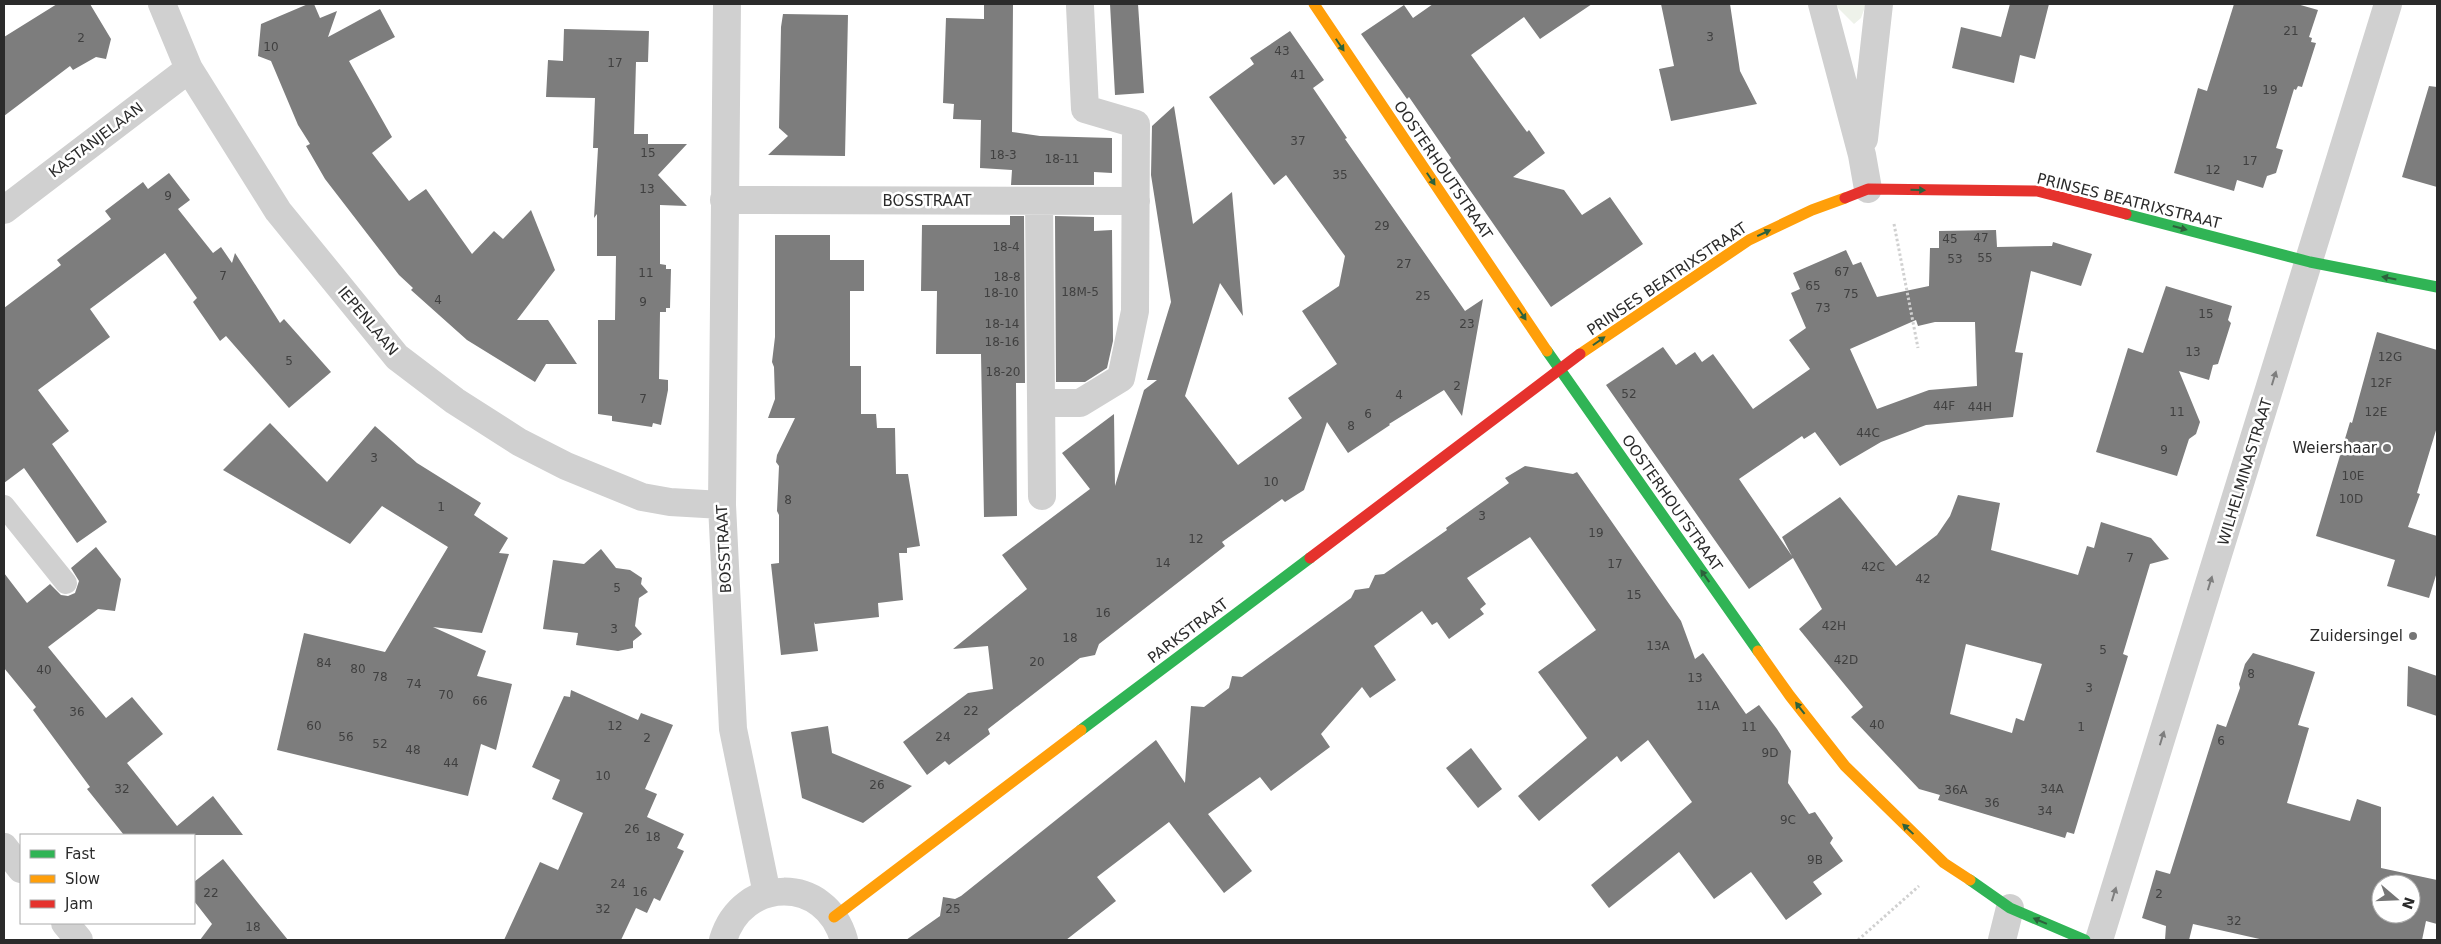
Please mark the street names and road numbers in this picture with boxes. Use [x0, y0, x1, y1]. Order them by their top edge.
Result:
street label: OOSTERHOUTSTRAAT [1390, 97, 1496, 243]
street label: KASTANJELAAN [45, 99, 147, 181]
street label: PRINSES BEATRIXSTRAAT [2035, 169, 2224, 233]
street label: BOSSTRAAT [883, 192, 972, 210]
street label: PRINSES BEATRIXSTRAAT [1584, 218, 1751, 339]
street label: IEPENLAAN [334, 283, 402, 359]
street label: WILHELMINASTRAAT [2214, 395, 2276, 548]
street label: OOSTERHOUTSTRAAT [1618, 431, 1727, 576]
street label: BOSSTRAAT [713, 503, 735, 594]
street label: PARKSTRAAT [1144, 594, 1232, 667]

